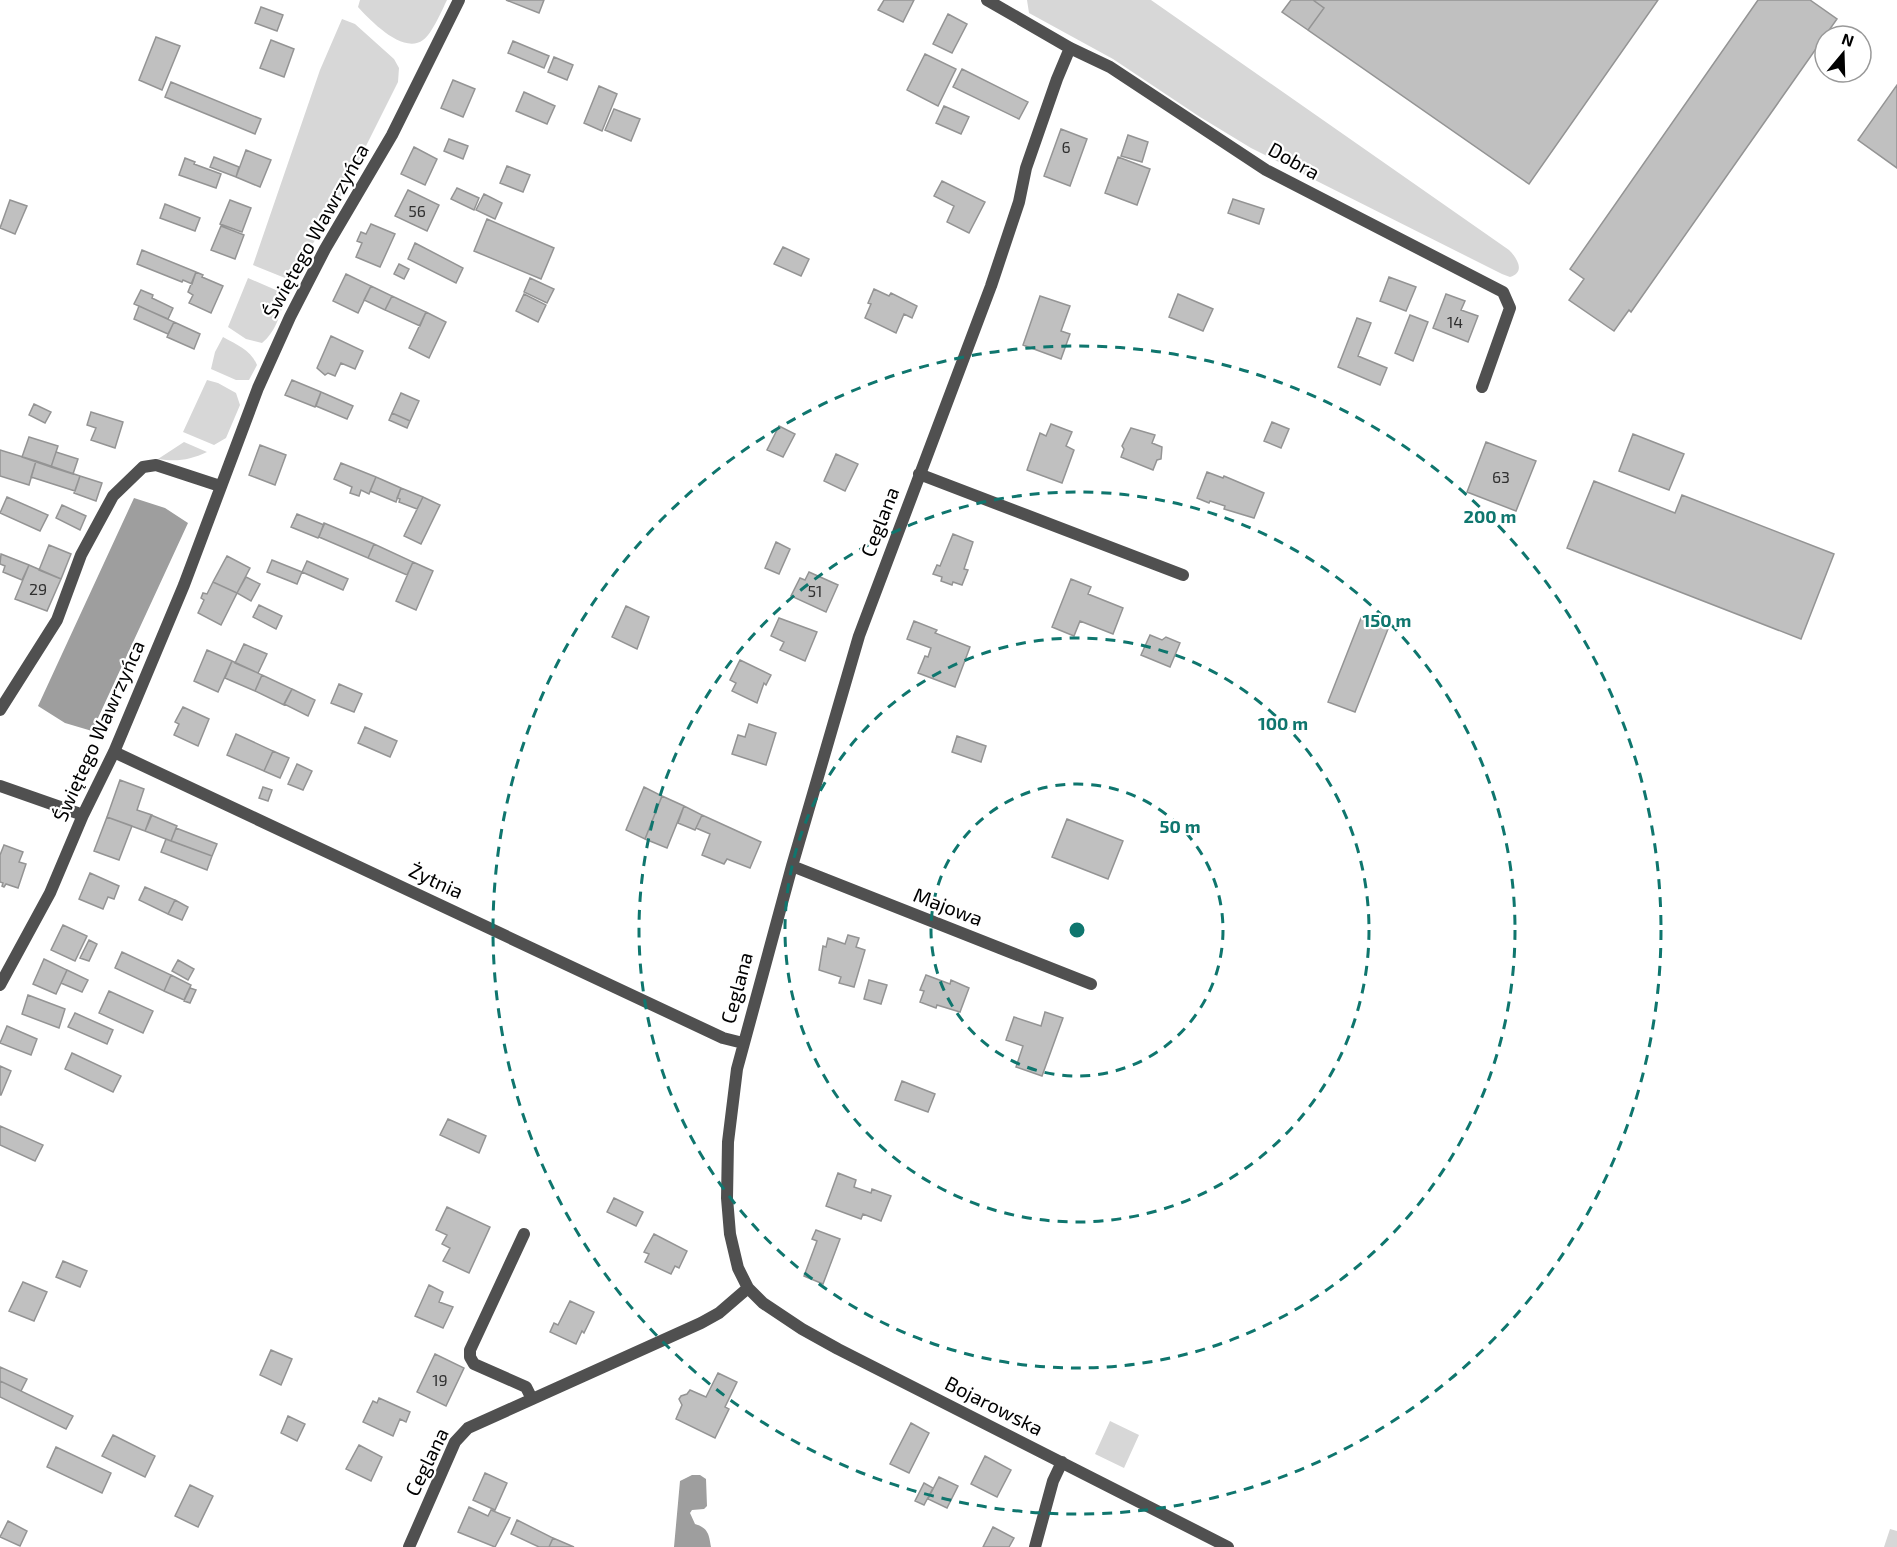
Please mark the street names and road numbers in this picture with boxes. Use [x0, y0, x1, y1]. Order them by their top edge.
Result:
street label: Dobra [1265, 136, 1324, 184]
street label: Świętego Wawrzyńca [257, 139, 373, 322]
street label: Ceglana [855, 483, 903, 560]
street label: Świętego Wawrzyńca [47, 636, 149, 825]
street label: Żytnia [406, 857, 467, 903]
street label: Majowa [910, 882, 986, 930]
street label: Ceglana [715, 949, 757, 1026]
street label: Bojarowska [942, 1370, 1047, 1440]
street label: Ceglana [399, 1424, 453, 1500]

